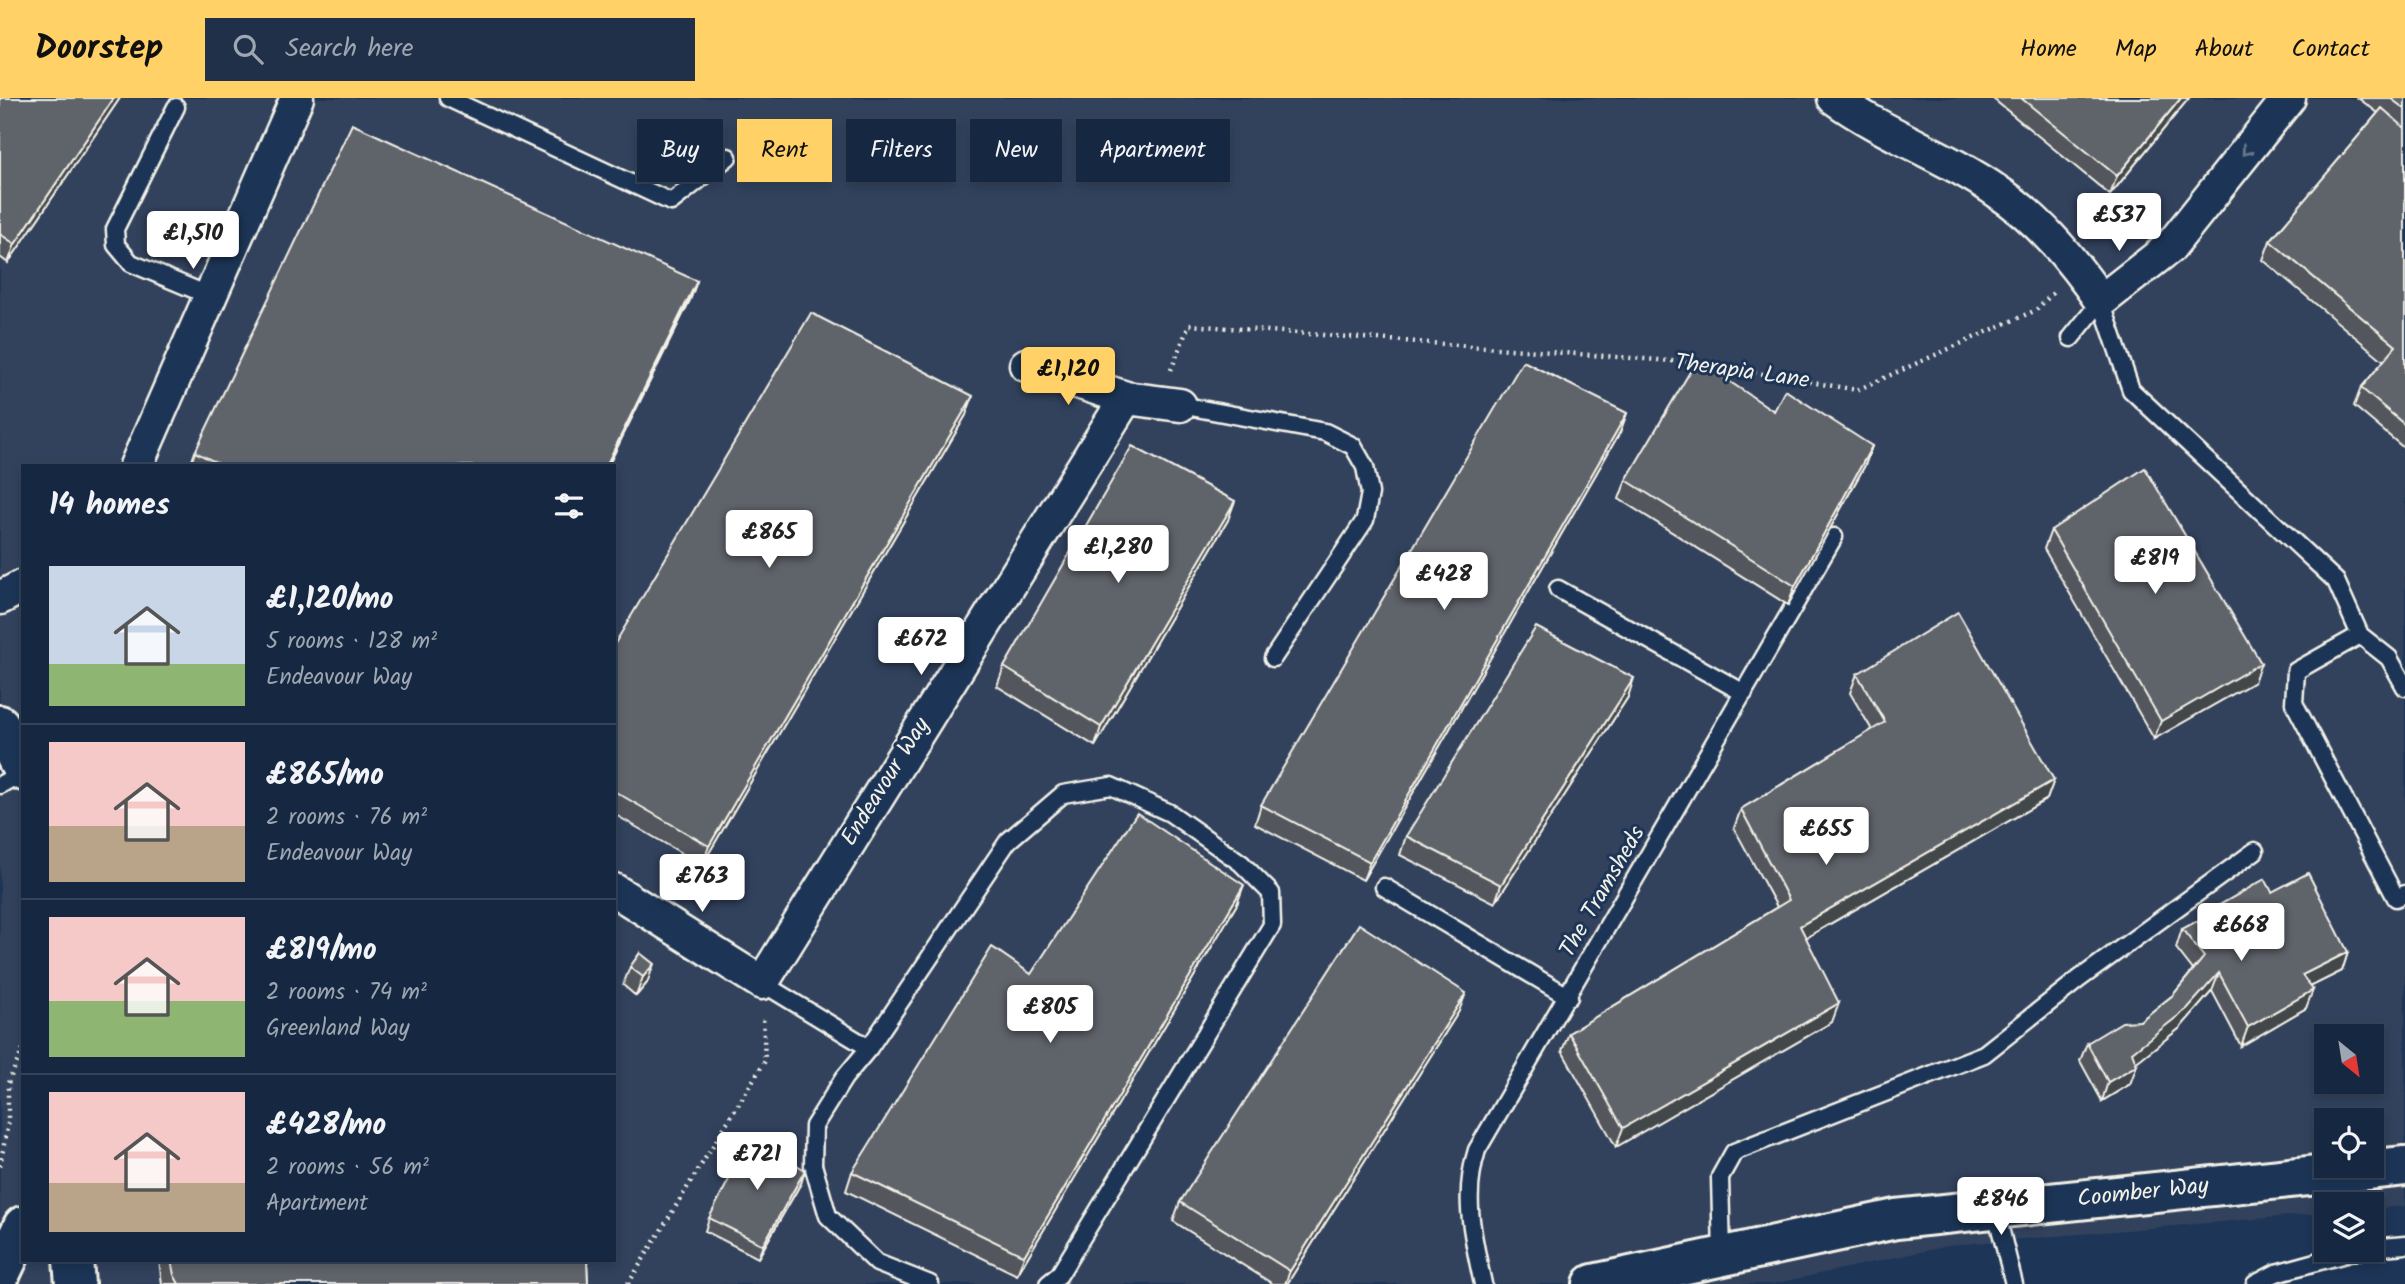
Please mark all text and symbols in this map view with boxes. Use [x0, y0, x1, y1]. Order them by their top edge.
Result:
search box [205, 18, 695, 81]
text: Doorstep [35, 23, 163, 76]
text: Search here [285, 28, 413, 70]
icon: search [229, 30, 267, 68]
text: Home [2020, 30, 2077, 69]
text: Map [2115, 30, 2157, 69]
text: About [2195, 30, 2253, 69]
text: Contact [2291, 30, 2370, 69]
chip: Buy [637, 119, 723, 182]
chip: Rent [737, 119, 832, 182]
chip: Filters [846, 119, 956, 182]
chip: New [970, 119, 1062, 182]
chip: Apartment [1076, 119, 1230, 182]
one-way arrow [2242, 143, 2254, 156]
pin: £537 [2078, 194, 2160, 253]
text: £537 [2093, 198, 2145, 234]
pin: £1,510 [136, 212, 250, 271]
text: £1,510 [163, 216, 223, 252]
street label: Therapia Lane [1672, 345, 1812, 399]
pin: £1,120 [1011, 348, 1125, 407]
text: £1,120 [1037, 352, 1099, 388]
text: 14 homes [49, 482, 170, 530]
icon: filters [550, 487, 588, 525]
pin: £865 [728, 510, 810, 570]
text: £865 [742, 515, 796, 551]
pin: £1,280 [1061, 526, 1175, 585]
text: £1,280 [1084, 530, 1152, 566]
pin: £819 [2114, 536, 2196, 596]
text: £819 [2131, 541, 2180, 577]
pin: £428 [1403, 552, 1485, 612]
text: £428 [1416, 557, 1472, 593]
text: £1,120/mo [266, 576, 394, 624]
icon: home [105, 594, 189, 678]
pin: £672 [880, 618, 962, 677]
text: £672 [894, 622, 948, 658]
text: 5 rooms · 128 m² [266, 624, 437, 660]
text: Endeavour Way [266, 660, 412, 696]
street label: Endeavour Way [832, 710, 940, 853]
text: £865/mo [266, 752, 384, 800]
icon: home [105, 770, 189, 854]
text: 2 rooms · 76 m² [266, 800, 427, 836]
pin: £655 [1785, 808, 1867, 867]
text: £655 [1800, 812, 1852, 848]
street label: The Tramsheds [1551, 819, 1655, 965]
text: Endeavour Way [266, 836, 412, 872]
pin: £763 [661, 854, 743, 914]
text: £763 [676, 859, 728, 895]
pin: £668 [2200, 904, 2282, 963]
text: £668 [2213, 908, 2269, 944]
text: £819/mo [266, 927, 377, 975]
icon: home [105, 945, 189, 1029]
text: 2 rooms · 74 m² [266, 975, 427, 1011]
pin: £805 [1009, 986, 1091, 1045]
text: £805 [1023, 990, 1077, 1026]
text: Greenland Way [266, 1011, 410, 1047]
north arrow [2314, 1024, 2384, 1094]
map controls [2314, 1024, 2384, 1262]
text: £428/mo [266, 1102, 386, 1150]
button: locate [2314, 1108, 2384, 1178]
icon: home [105, 1120, 189, 1204]
pin: £721 [716, 1132, 798, 1192]
text: £721 [733, 1137, 781, 1173]
text: 2 rooms · 56 m² [266, 1150, 429, 1186]
street label: Coomber Way [2076, 1168, 2211, 1218]
pin: £846 [1960, 1178, 2042, 1237]
text: £846 [1973, 1182, 2029, 1218]
text: Apartment [266, 1186, 368, 1222]
button: layers [2314, 1192, 2384, 1262]

